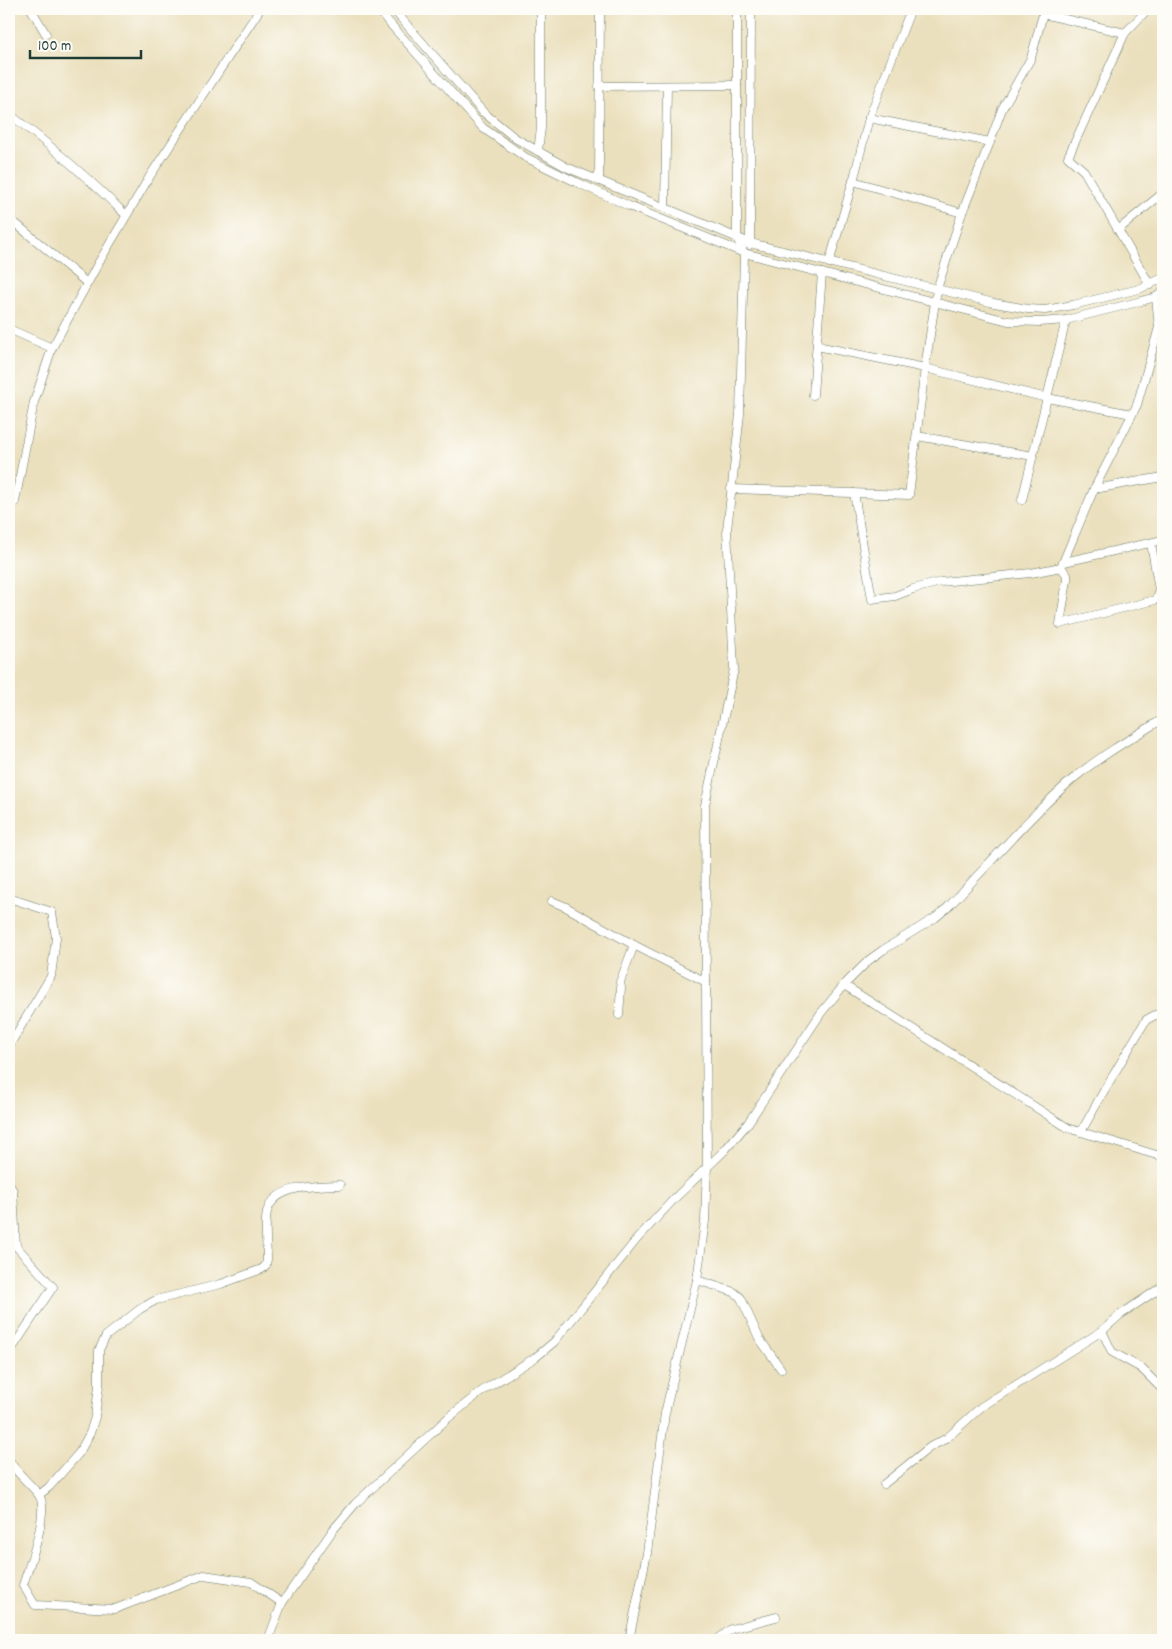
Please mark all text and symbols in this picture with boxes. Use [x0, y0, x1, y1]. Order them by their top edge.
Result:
scale bar [30, 28, 141, 60]
text: 100 m [38, 36, 71, 58]

